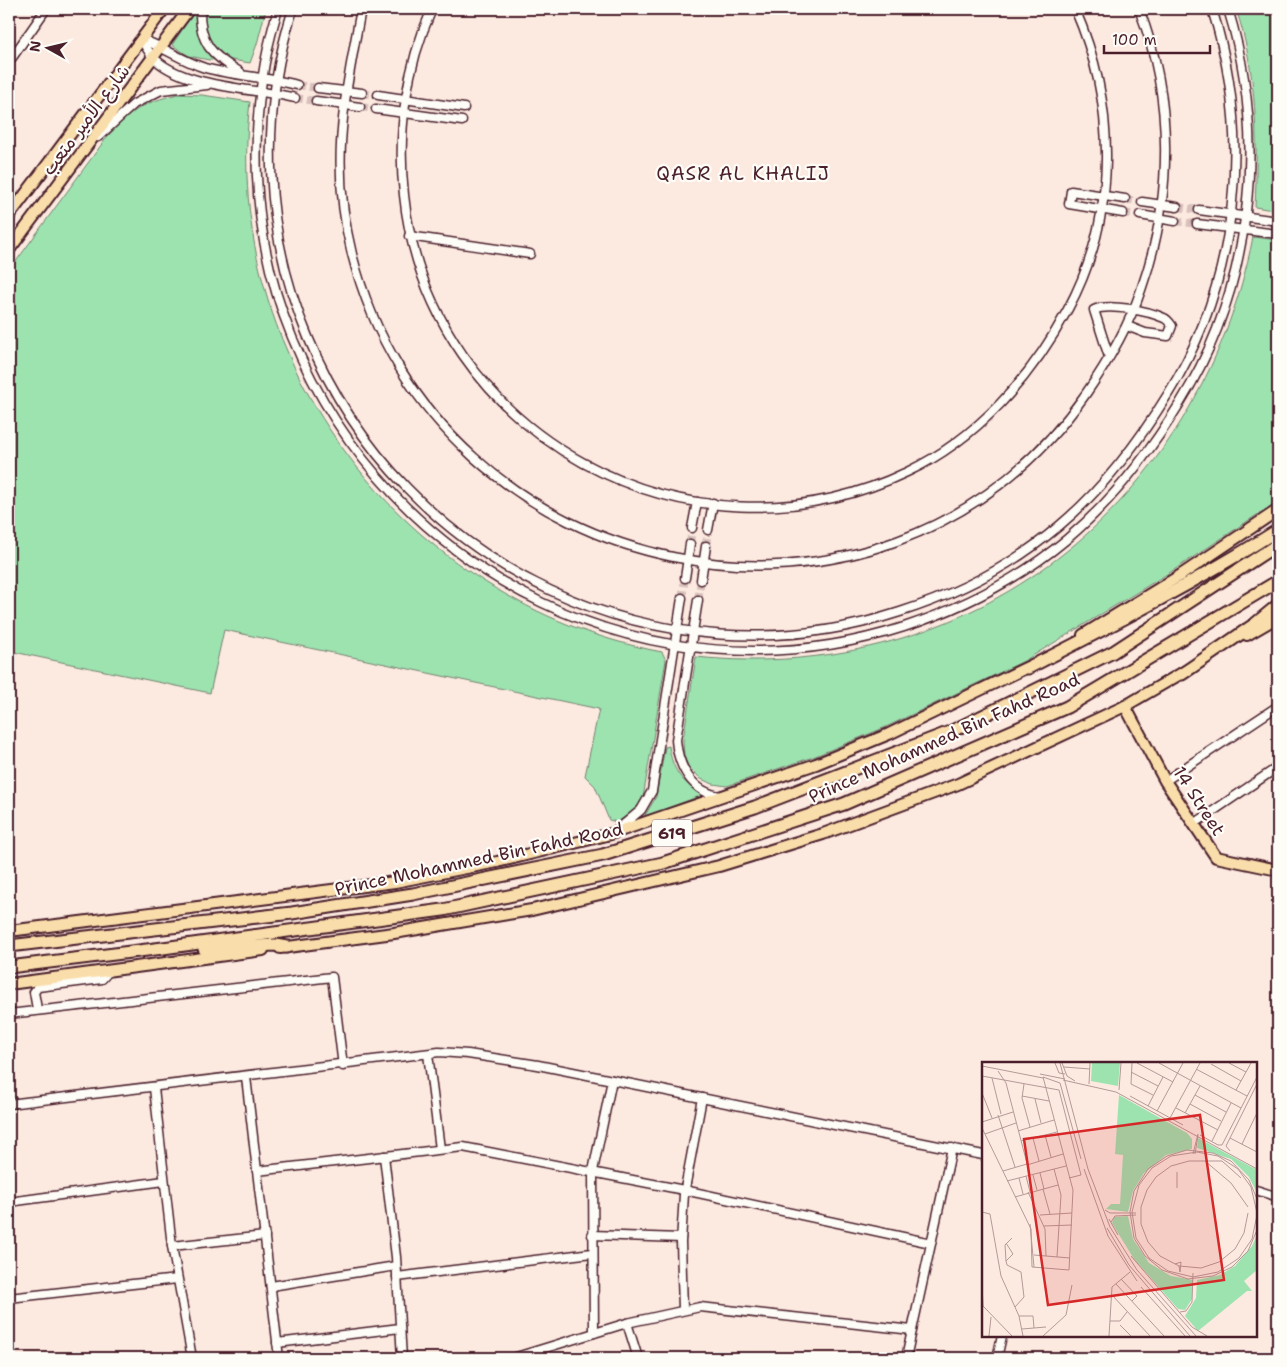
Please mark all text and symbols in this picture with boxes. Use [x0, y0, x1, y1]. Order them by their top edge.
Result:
north arrow [22, 22, 72, 72]
scale bar [1104, 22, 1211, 54]
text: 100 m [1112, 30, 1157, 50]
text: N [25, 39, 45, 53]
street label: شارع الأمير متعب [37, 60, 135, 180]
district label: QASR AL KHALIJ [656, 161, 830, 186]
street label: Prince Mohammed Bin Fahd Road [805, 667, 1083, 809]
street label: 14 Street [1168, 762, 1230, 841]
street label: Prince Mohammed Bin Fahd Road [333, 817, 625, 901]
road number: 619 [652, 820, 692, 846]
inset map [982, 1062, 1257, 1337]

